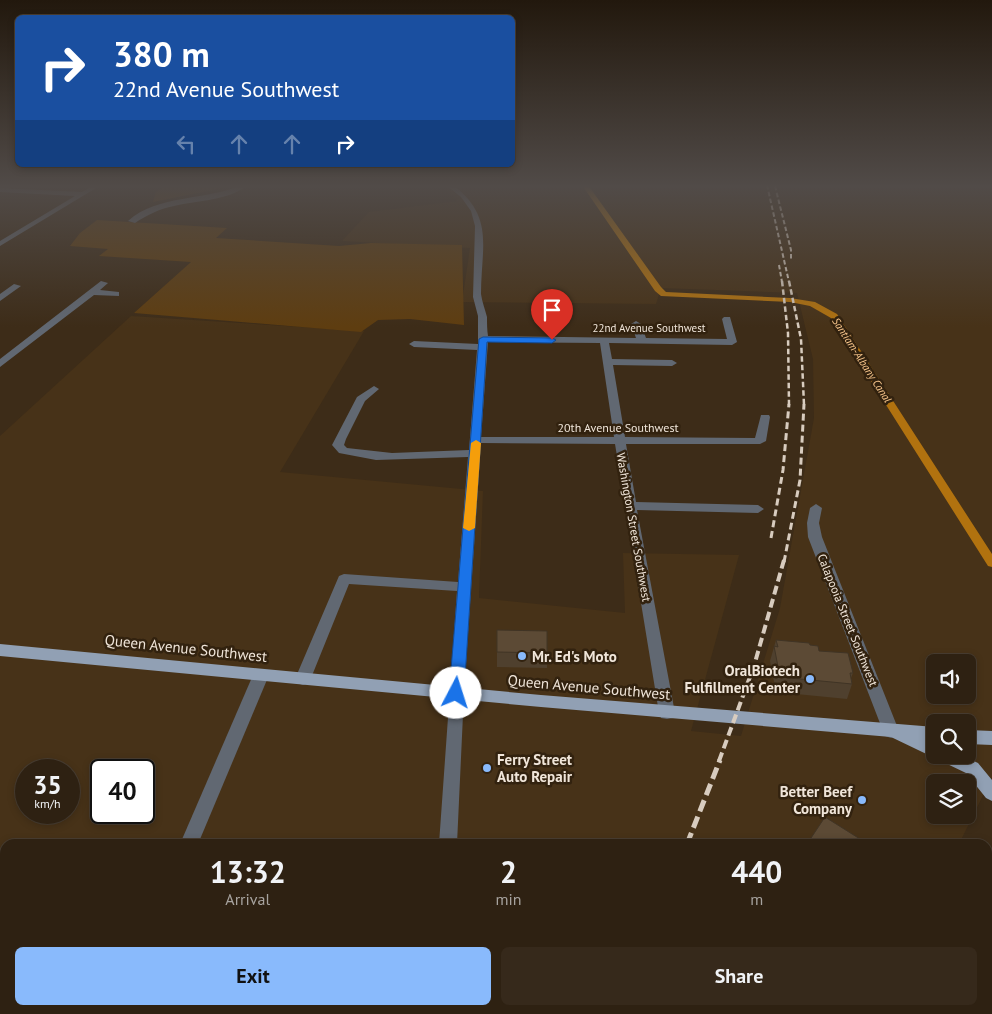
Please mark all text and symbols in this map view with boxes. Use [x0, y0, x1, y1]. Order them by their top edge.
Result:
text: 380 m [113, 31, 210, 77]
icon: right [30, 35, 95, 100]
text: 22nd Avenue Southwest [113, 75, 339, 103]
icon: left [172, 130, 200, 158]
icon: ahead [225, 130, 253, 158]
icon: ahead [278, 130, 306, 158]
icon: right [331, 130, 359, 158]
pin [531, 289, 573, 340]
icon: arrive [538, 296, 566, 324]
water label: Santiam-Albany Canal [829, 315, 895, 405]
street label: 22nd Avenue Southwest [592, 321, 706, 335]
street label: 20th Avenue Southwest [557, 420, 679, 435]
street label: Washington Street Southwest [613, 451, 655, 603]
street label: Calapooia Street Southwest [815, 552, 881, 688]
street label: Queen Avenue Southwest [104, 630, 268, 666]
place label: Mr. Ed's Moto [532, 647, 617, 666]
marker: Mr. Ed's Moto [516, 650, 528, 662]
map controls [926, 654, 976, 824]
button: sound [926, 654, 976, 704]
place label: OralBiotech Fulfillment Center [684, 661, 801, 697]
position arrow [429, 666, 481, 718]
street label: Queen Avenue Southwest [507, 670, 671, 704]
marker: OralBiotech Fulfillment Center [804, 673, 816, 685]
button: search [926, 714, 976, 764]
place label: Ferry Street Auto Repair [497, 750, 573, 786]
speed limit sign: 40 [90, 759, 155, 824]
marker: Ferry Street Auto Repair [481, 762, 493, 774]
text: 35 [33, 769, 62, 801]
button: layers [926, 774, 976, 824]
place label: Better Beef Company [780, 782, 853, 818]
marker: Better Beef Company [856, 794, 868, 806]
text: km/h [34, 796, 61, 811]
text: 13:32 [210, 852, 286, 891]
text: 2 [500, 852, 517, 891]
text: 440 [731, 852, 782, 891]
text: Arrival [225, 889, 270, 909]
text: min [496, 889, 522, 909]
text: m [750, 889, 763, 909]
button: Exit [15, 947, 491, 1005]
button: Share [501, 947, 977, 1005]

